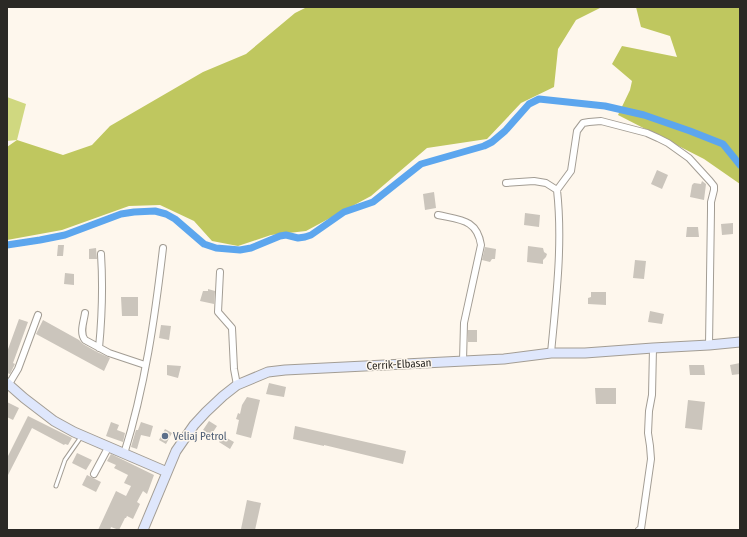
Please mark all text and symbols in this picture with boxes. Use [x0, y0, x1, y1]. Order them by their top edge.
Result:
street label: Cerrik-Elbasan [366, 356, 432, 373]
place label: Veliaj Petrol [173, 430, 227, 443]
marker: Veliaj Petrol [160, 431, 170, 441]

